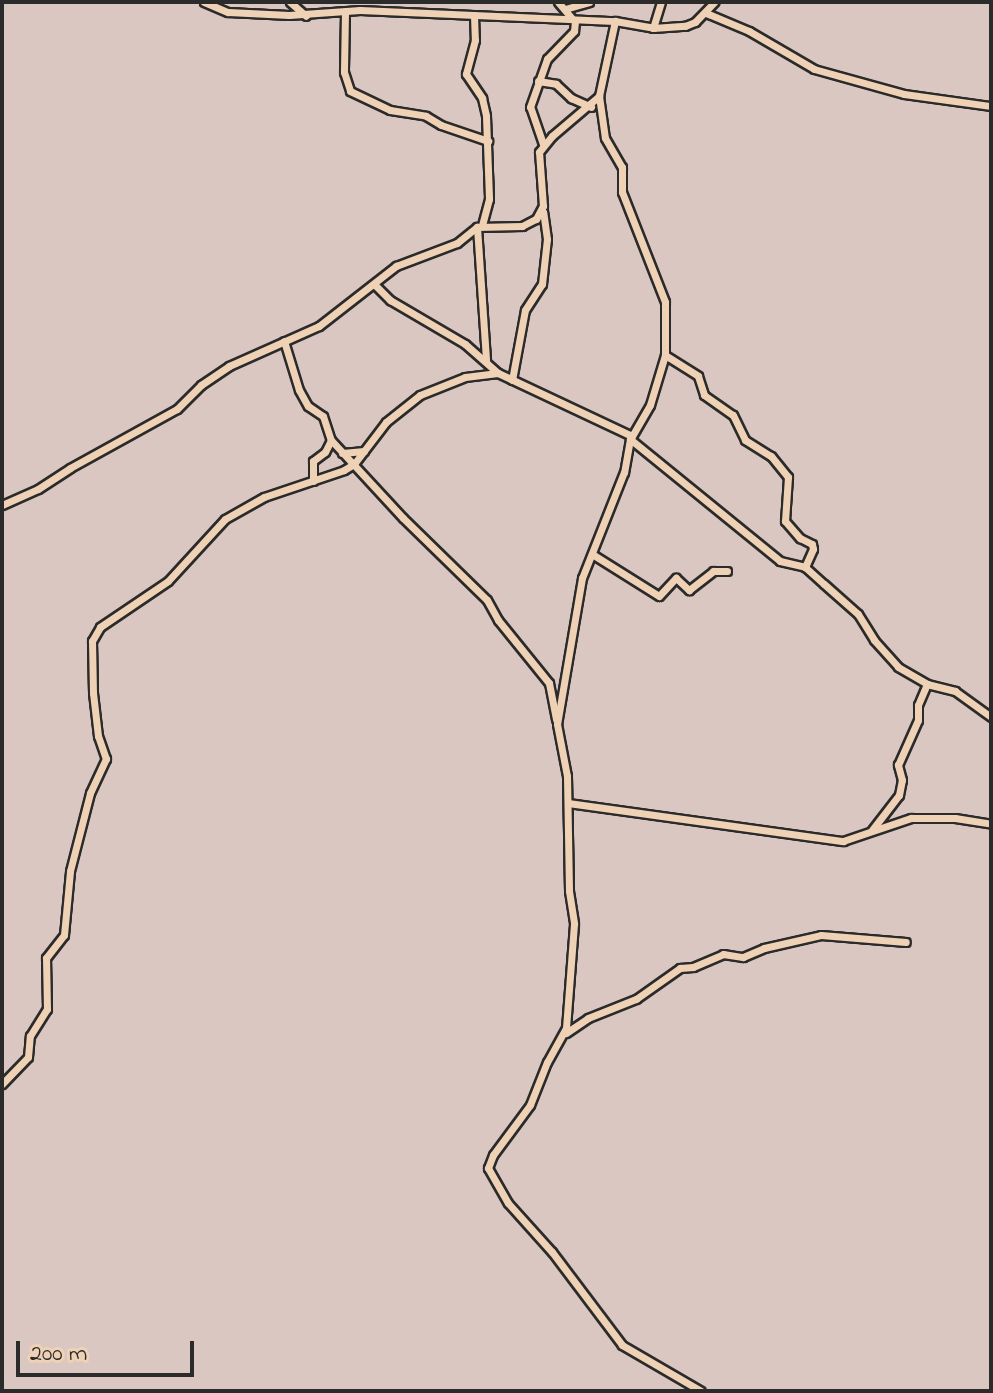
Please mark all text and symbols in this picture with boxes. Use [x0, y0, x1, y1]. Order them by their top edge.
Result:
scale bar [20, 1325, 198, 1375]
text: 200 m [30, 1337, 87, 1372]

